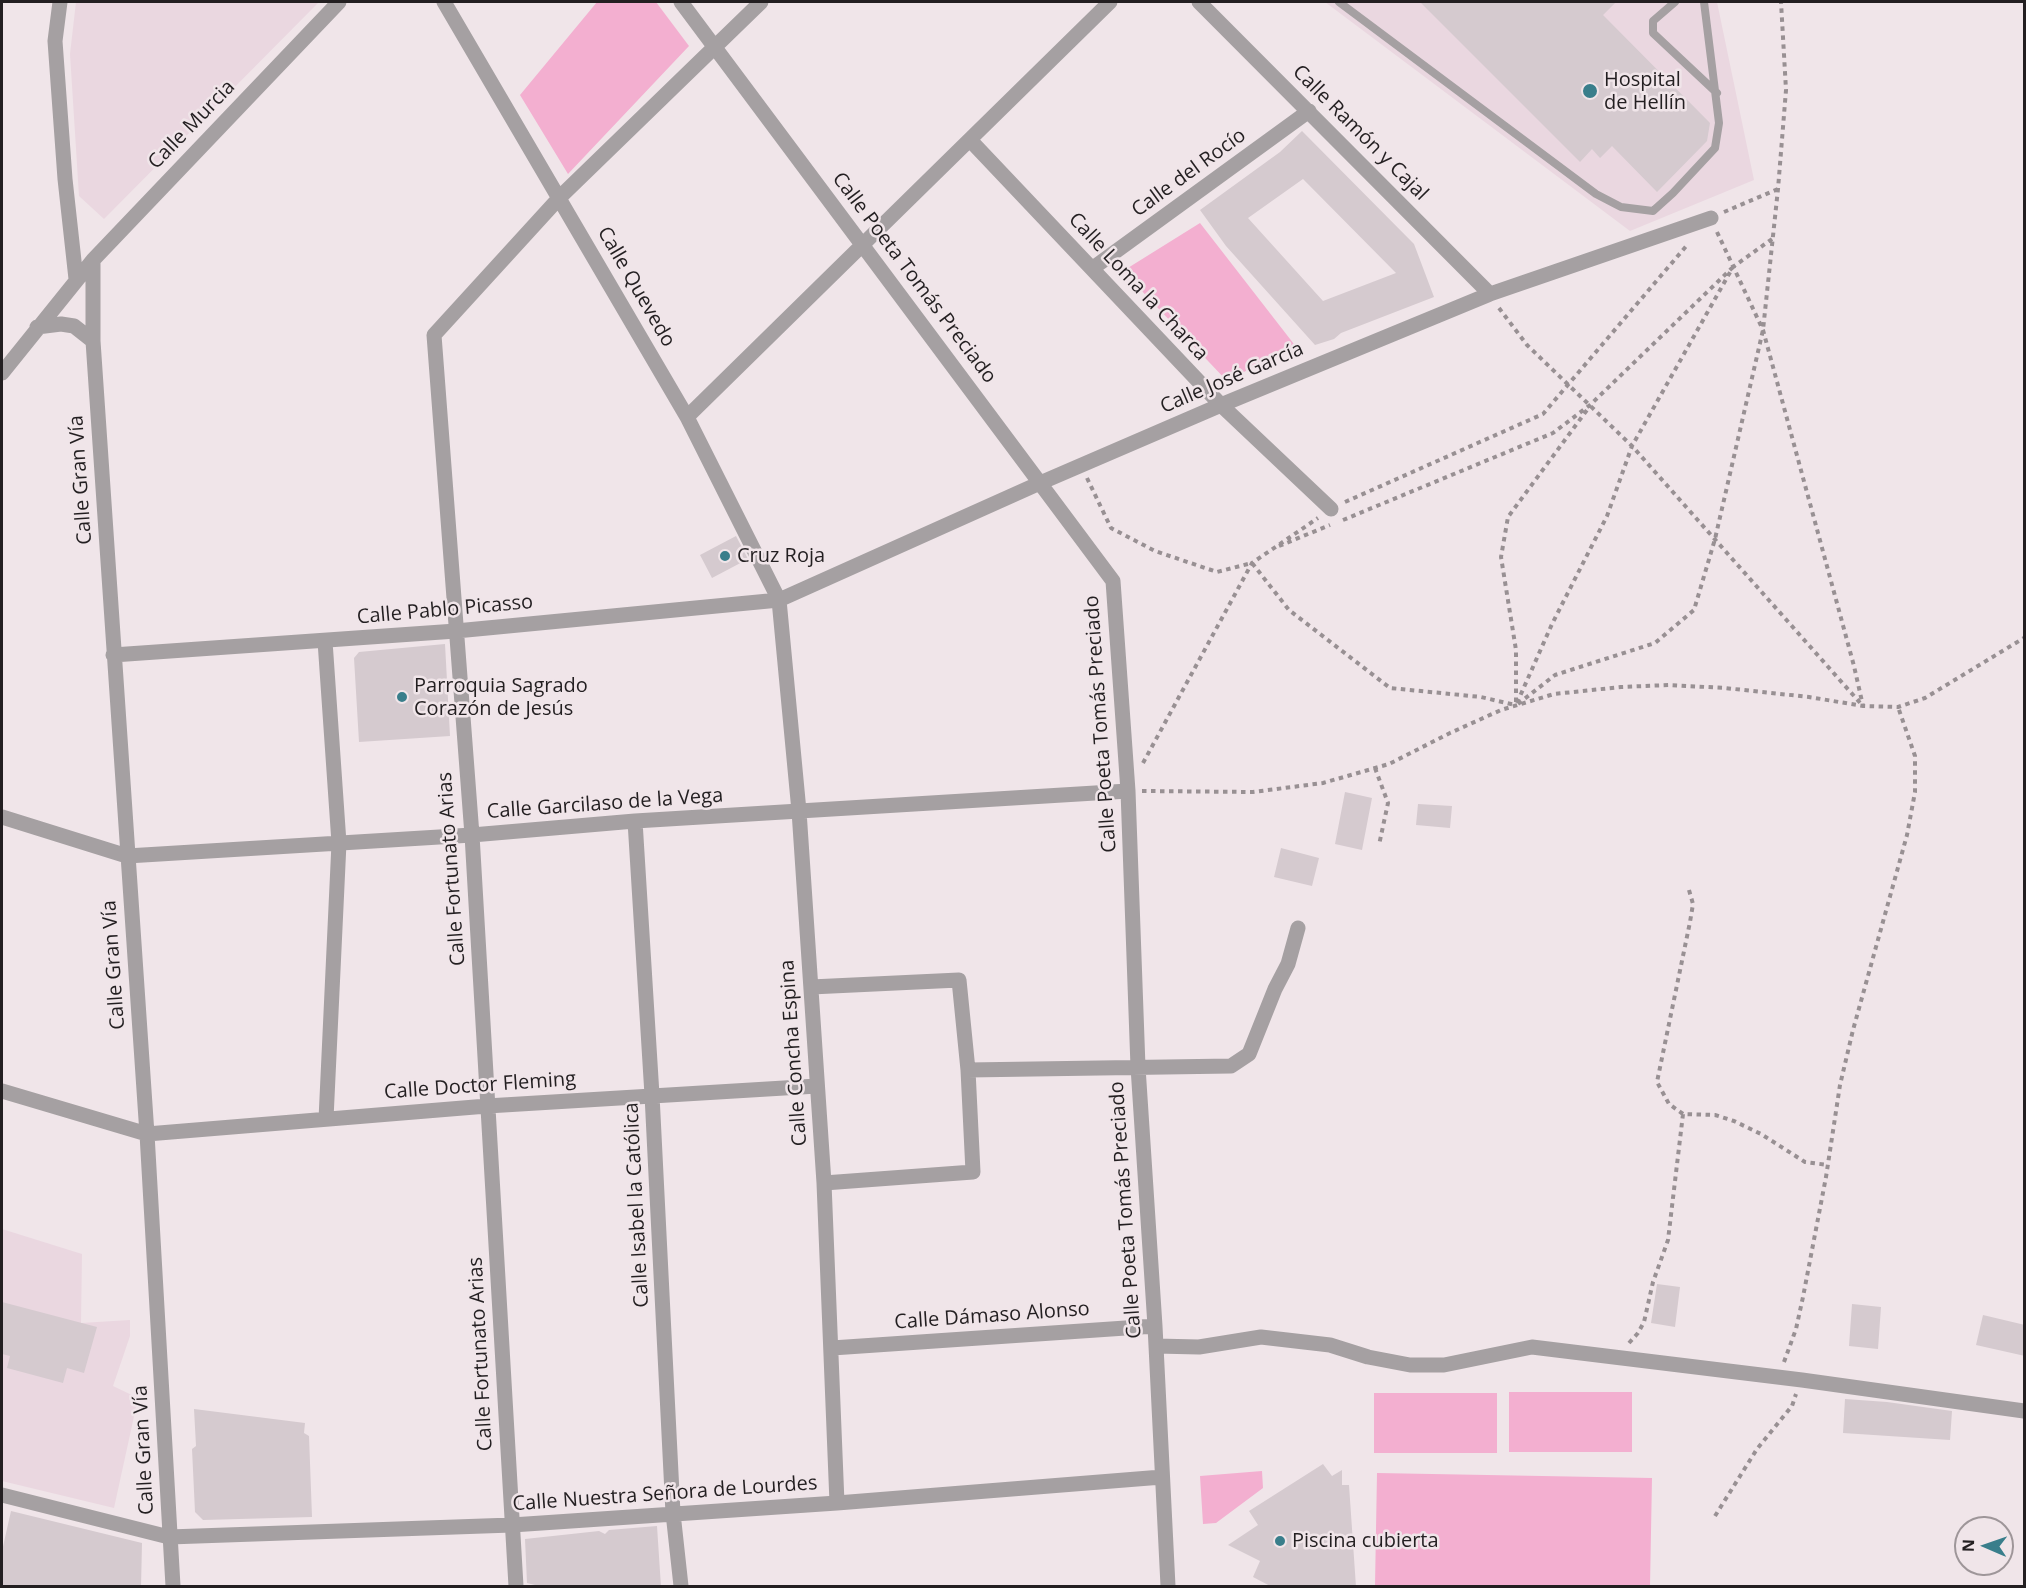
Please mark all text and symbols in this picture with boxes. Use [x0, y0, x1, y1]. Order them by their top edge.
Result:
street label: Calle Ramón y Cajal [1287, 60, 1433, 206]
place label: Hospital de Hellín [1604, 68, 1686, 115]
street label: Calle Murcia [144, 76, 240, 174]
marker: Hospital de Hellín [1581, 82, 1599, 100]
street label: Calle del Rocío [1127, 124, 1251, 222]
street label: Calle Poeta Tomás Preciado [827, 168, 1001, 388]
street label: Calle Loma la Charca [1063, 208, 1213, 366]
street label: Calle Quevedo [592, 223, 680, 351]
street label: Calle José García [1157, 337, 1307, 419]
street label: Calle Gran Vía [65, 415, 97, 545]
place label: Cruz Roja [737, 544, 825, 568]
marker: Cruz Roja [718, 549, 732, 563]
street label: Calle Pablo Picasso [356, 590, 534, 630]
street label: Calle Poeta Tomás Preciado [1080, 595, 1122, 853]
place label: Parroquia Sagrado Corazón de Jesús [414, 674, 588, 721]
marker: Parroquia Sagrado Corazón de Jesús [395, 690, 409, 704]
street label: Calle Fortunato Arias [433, 771, 471, 967]
street label: Calle Garcilaso de la Vega [486, 784, 724, 824]
street label: Calle Gran Vía [98, 900, 130, 1030]
street label: Calle Concha Espina [776, 959, 812, 1147]
street label: Calle Doctor Fleming [383, 1067, 577, 1105]
street label: Calle Poeta Tomás Preciado [1105, 1081, 1147, 1339]
street label: Calle Isabel la Católica [620, 1102, 654, 1308]
street label: Calle Fortunato Arias [464, 1256, 498, 1452]
street label: Calle Dámaso Alonso [894, 1297, 1090, 1335]
street label: Calle Gran Vía [129, 1385, 159, 1515]
street label: Calle Nuestra Señora de Lourdes [512, 1471, 818, 1517]
north arrow [1954, 1516, 2014, 1576]
place label: Piscina cubierta [1292, 1529, 1439, 1553]
marker: Piscina cubierta [1273, 1534, 1287, 1548]
text: N [1957, 1539, 1979, 1552]

